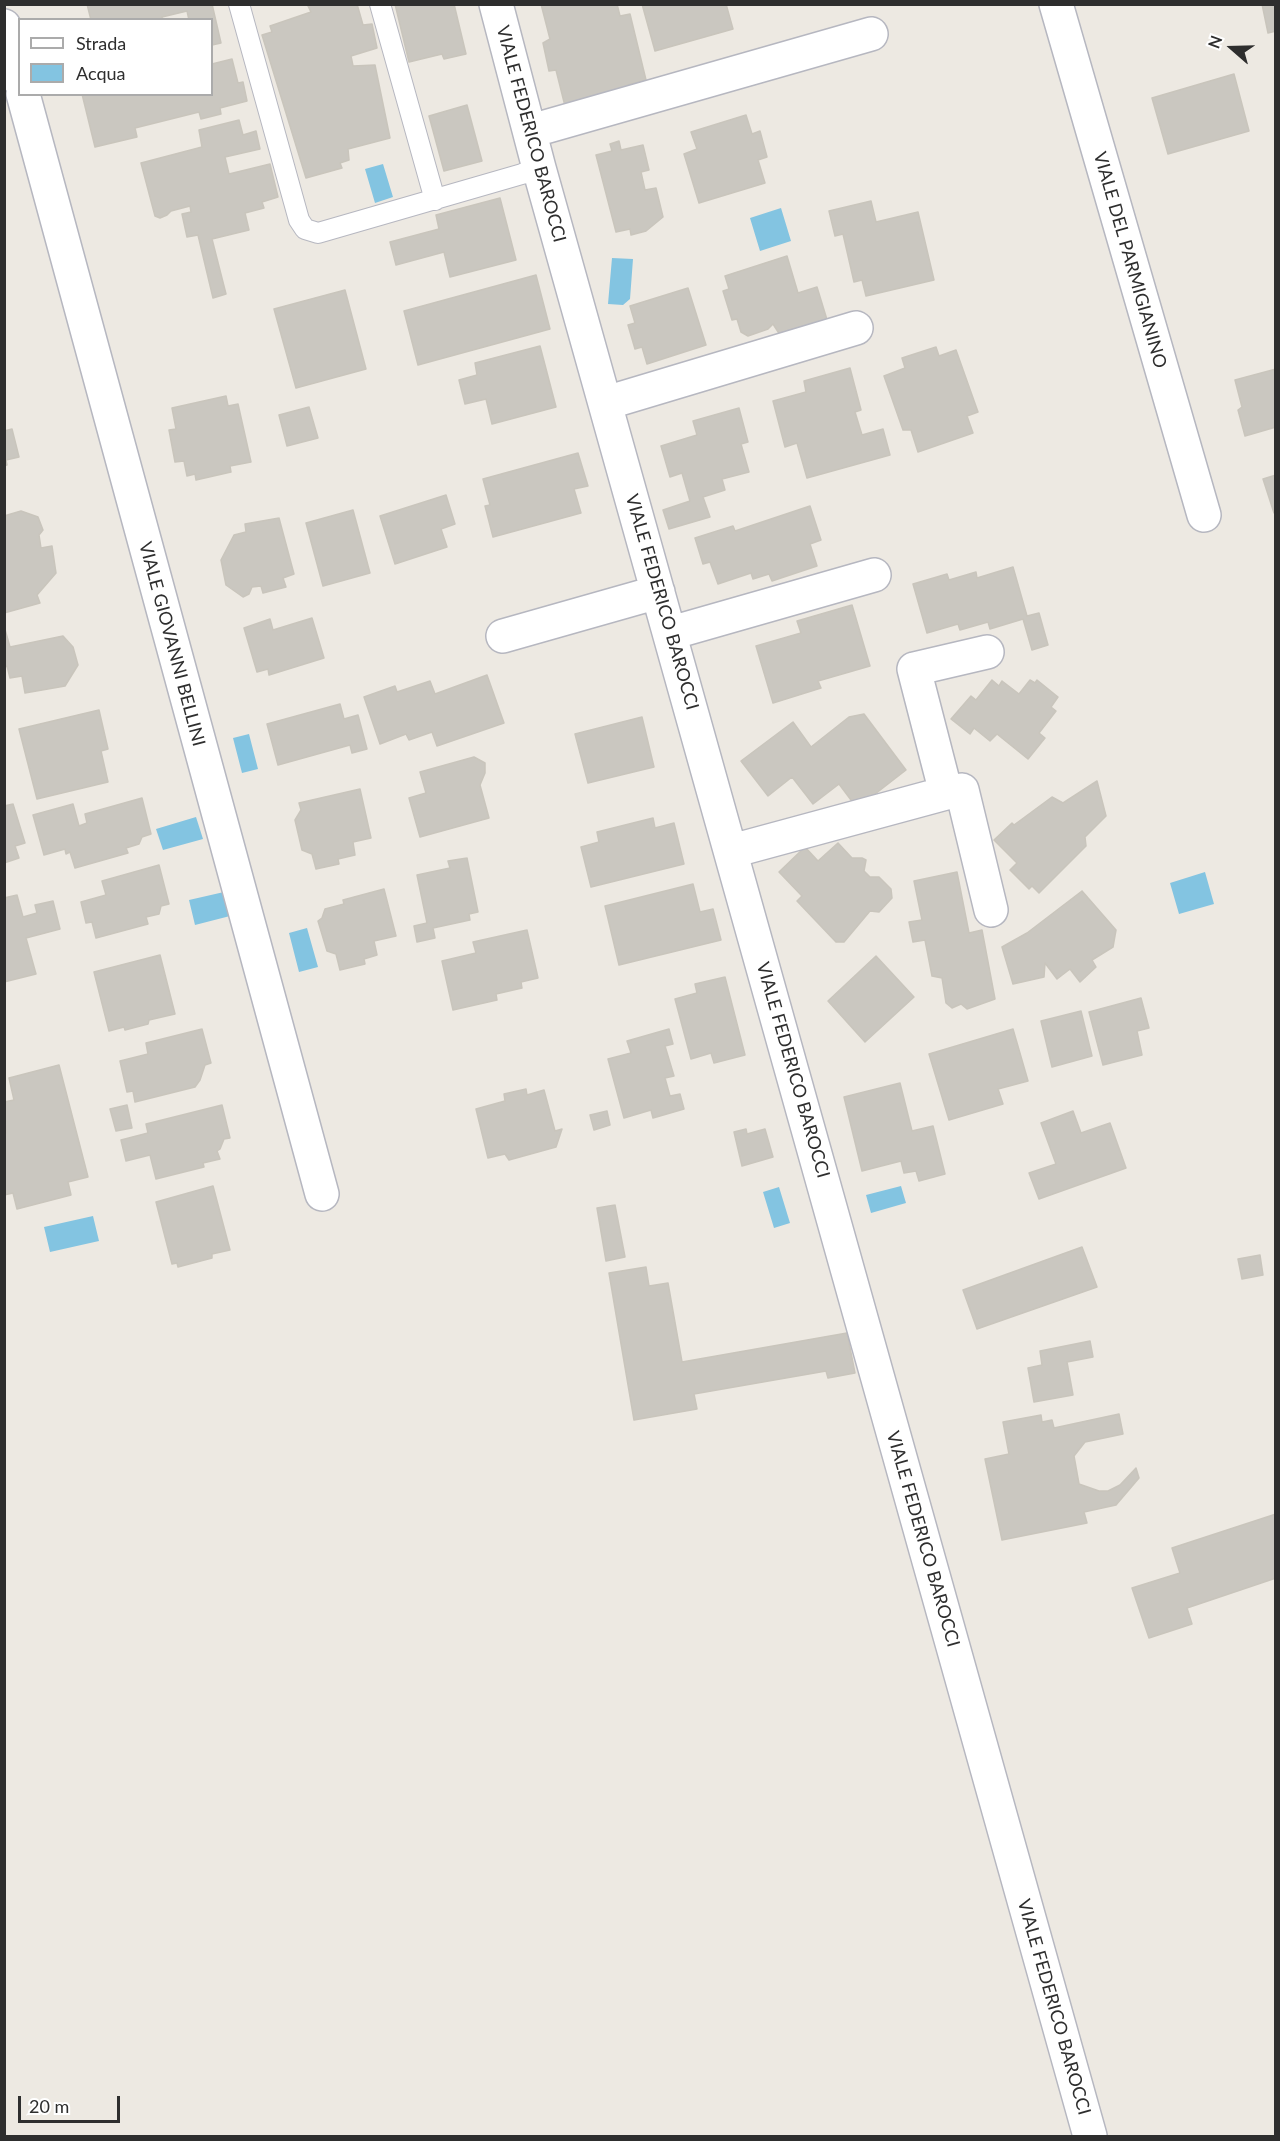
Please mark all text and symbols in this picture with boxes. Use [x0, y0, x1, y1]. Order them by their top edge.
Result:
legend [18, 18, 213, 96]
north arrow [1202, 18, 1262, 78]
street label: VIALE FEDERICO BAROCCI [492, 23, 570, 245]
text: Strada [76, 32, 126, 54]
text: N [1204, 33, 1226, 51]
text: Acqua [76, 62, 125, 84]
street label: VIALE DEL PARMIGIANINO [1089, 149, 1171, 371]
street label: VIALE FEDERICO BAROCCI [621, 492, 703, 712]
street label: VIALE GIOVANNI BELLINI [134, 539, 210, 749]
street label: VIALE FEDERICO BAROCCI [752, 960, 834, 1180]
street label: VIALE FEDERICO BAROCCI [882, 1429, 964, 1649]
street label: VIALE FEDERICO BAROCCI [1013, 1897, 1095, 2117]
scale bar [21, 2084, 123, 2122]
text: 20 m [29, 2095, 69, 2117]

